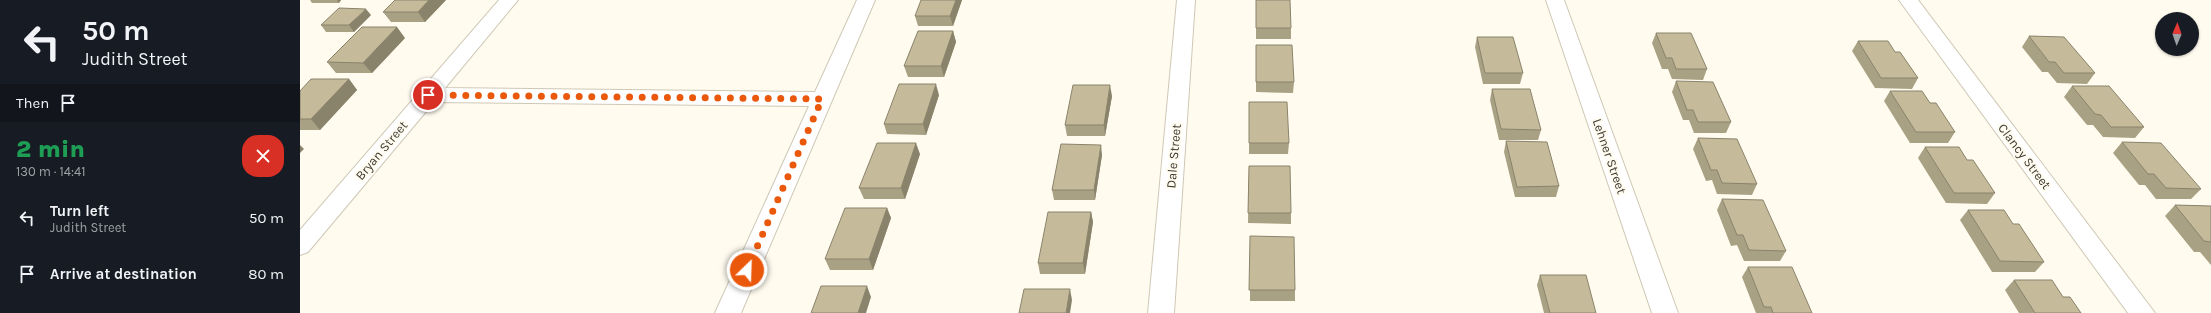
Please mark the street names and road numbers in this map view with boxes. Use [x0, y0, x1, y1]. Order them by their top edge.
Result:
street label: Lehner Street [1590, 117, 1629, 196]
street label: Bryan Street [352, 118, 411, 183]
street label: Clancy Street [1995, 121, 2054, 192]
street label: Dale Street [1163, 123, 1184, 189]

